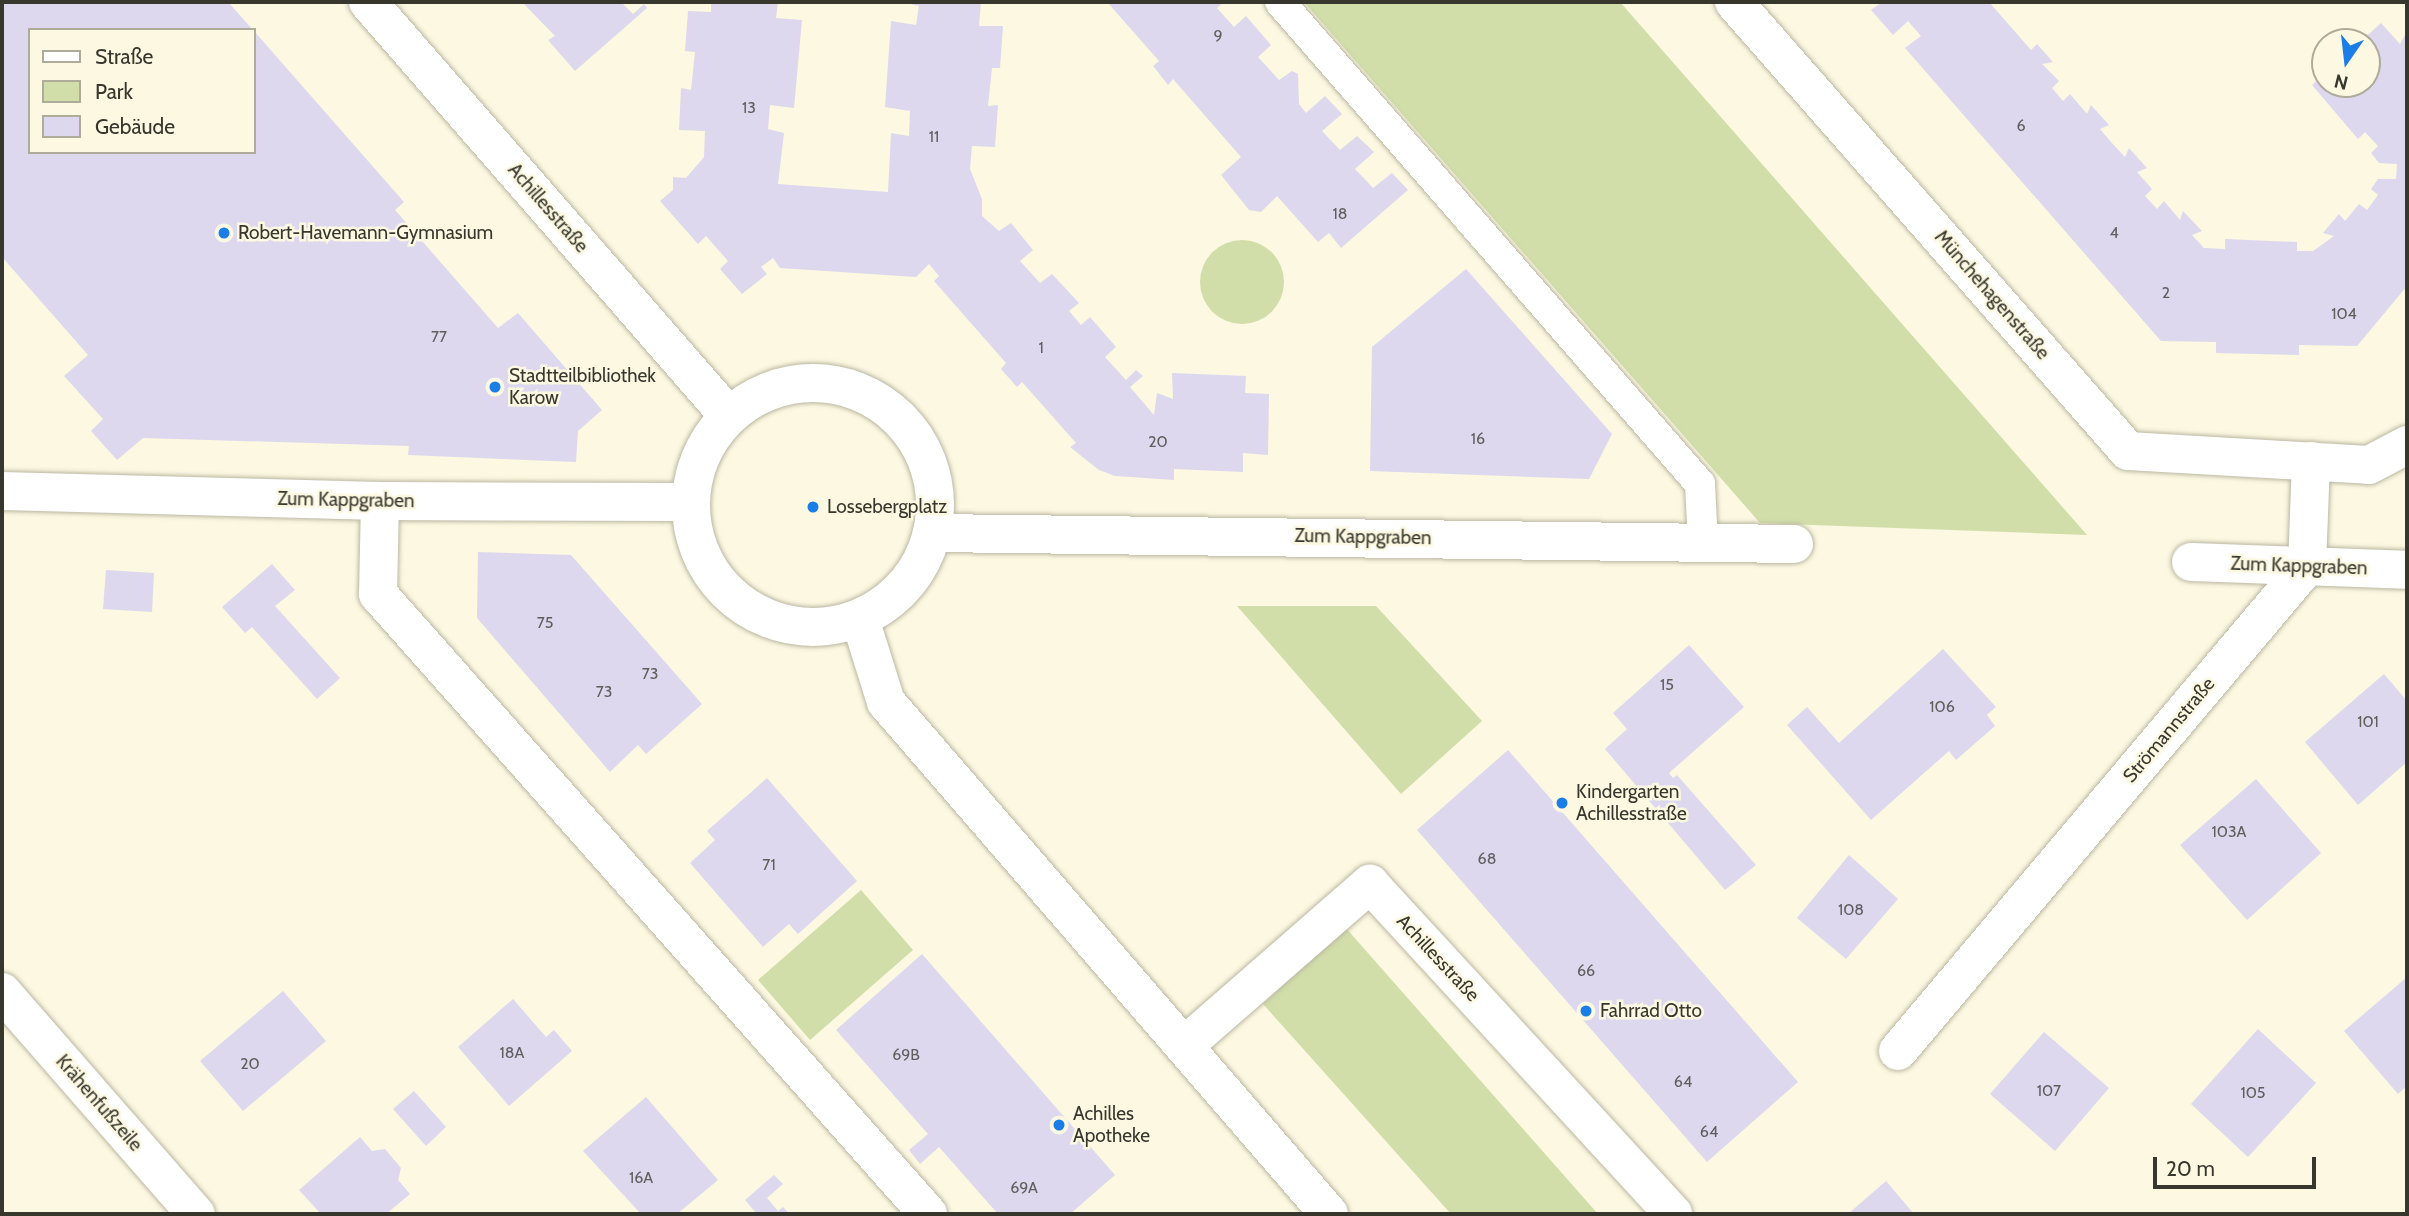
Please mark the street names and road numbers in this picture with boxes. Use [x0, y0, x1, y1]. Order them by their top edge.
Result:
street label: Achillesstraße [503, 159, 593, 257]
street label: Münchehagenstraße [1930, 226, 2054, 364]
street label: Zum Kappgraben [277, 487, 415, 513]
street label: Zum Kappgraben [1294, 524, 1432, 550]
street label: Zum Kappgraben [2230, 552, 2368, 580]
street label: Strömannstraße [2118, 673, 2220, 787]
street label: Achillesstraße [1392, 910, 1484, 1006]
street label: Krähenfußzeile [51, 1050, 147, 1156]

